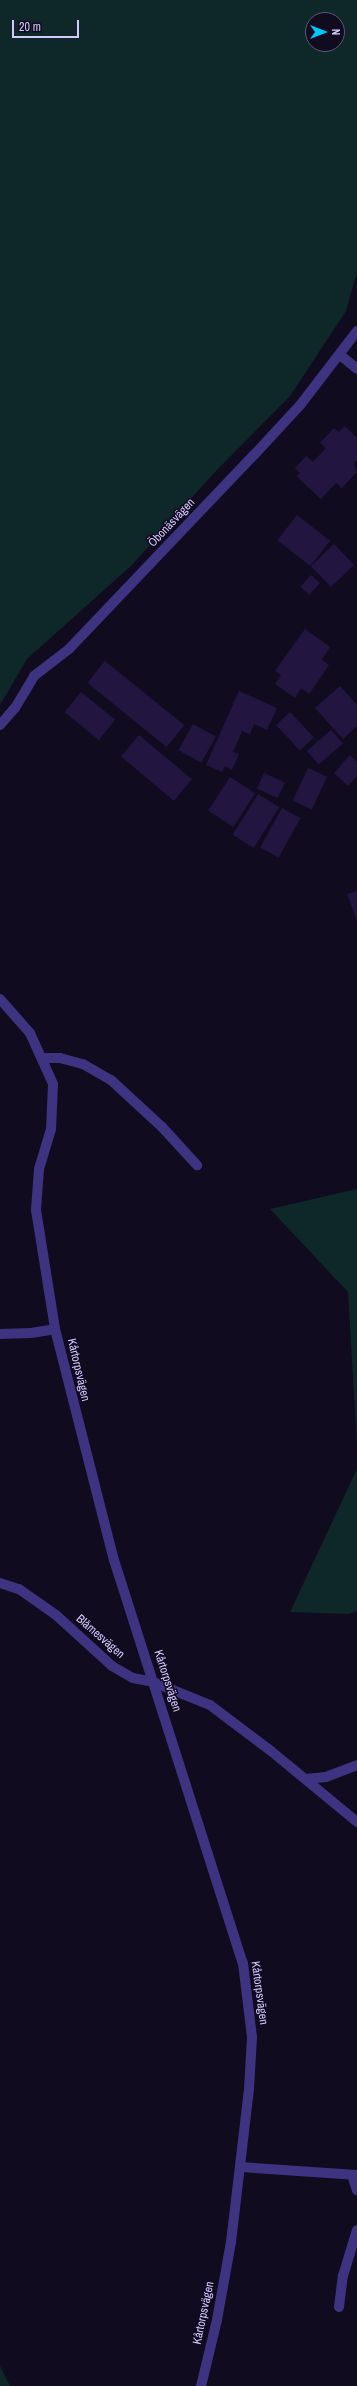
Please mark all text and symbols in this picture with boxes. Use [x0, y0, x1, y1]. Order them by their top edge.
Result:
scale bar [14, 12, 81, 38]
north arrow [305, 12, 345, 52]
text: 20 m [19, 19, 41, 35]
text: N [329, 29, 343, 35]
street label: Öbonäsvägen [146, 496, 198, 550]
street label: Kårtorpsvägen [64, 1337, 92, 1403]
street label: Blåmesvägen [73, 1612, 127, 1662]
street label: Kårtorpsvägen [150, 1648, 184, 1714]
street label: Kårtorpsvägen [247, 1960, 271, 2026]
street label: Kårtorpsvägen [190, 2280, 218, 2346]

